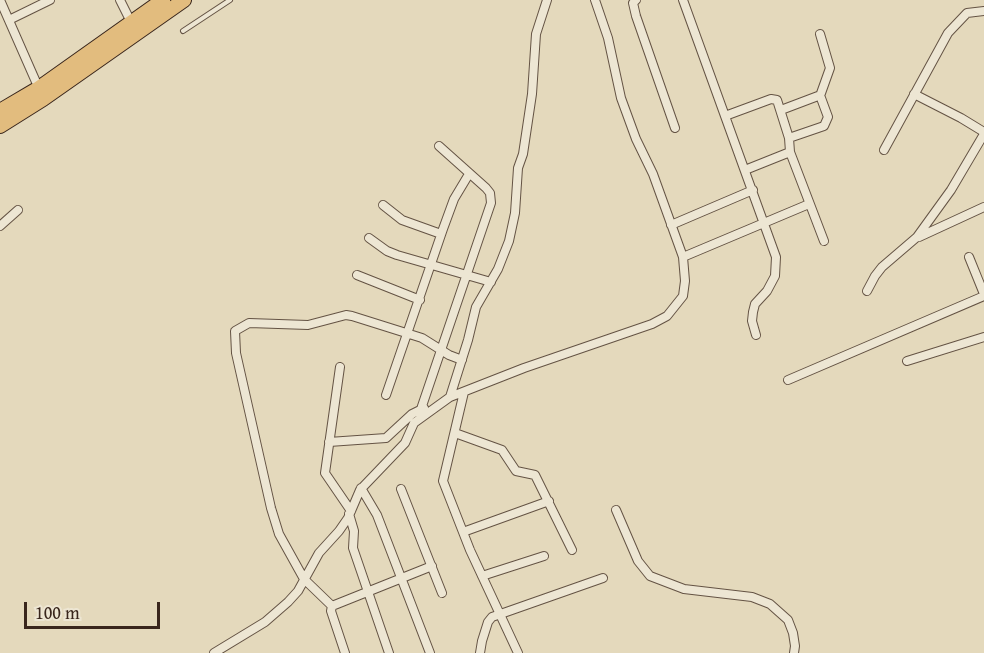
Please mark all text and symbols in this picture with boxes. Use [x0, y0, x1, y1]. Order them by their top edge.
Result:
scale bar [27, 590, 164, 628]
text: 100 m [35, 599, 80, 626]

